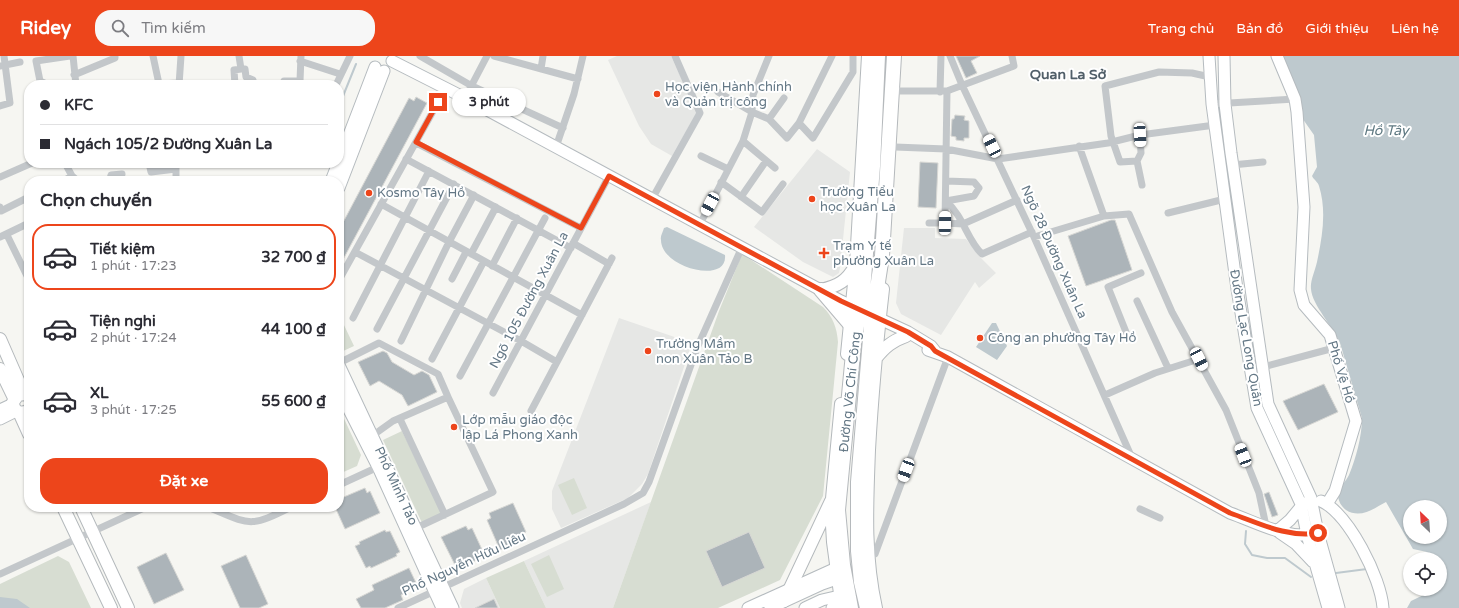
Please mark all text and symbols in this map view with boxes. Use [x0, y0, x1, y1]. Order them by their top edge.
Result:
search box [95, 10, 375, 46]
text: Ridey [20, 17, 71, 39]
icon: search [109, 17, 131, 39]
text: Tìm kiếm [141, 19, 206, 37]
text: Trang chủ [1148, 20, 1214, 37]
text: Bản đồ [1236, 20, 1283, 37]
text: Giới thiệu [1305, 20, 1369, 37]
text: Liên hệ [1391, 20, 1439, 37]
district label: Quan La Sở [1030, 66, 1107, 83]
place label: Học viện Hành chính và Quản trị công [665, 79, 792, 110]
callout: 3 phút [452, 88, 526, 116]
marker: Học viện Hành chính và Quản trị công [652, 89, 662, 99]
route end [429, 93, 447, 111]
text: 3 phút [469, 94, 509, 110]
text: KFC [64, 96, 93, 114]
water label: Hồ Tây [1363, 122, 1410, 139]
car [1133, 123, 1147, 147]
car [981, 133, 1003, 159]
text: Ngách 105/2 Đường Xuân La [64, 135, 272, 153]
street label: Ngõ 28 Đường Xuân La [1017, 183, 1091, 321]
place label: Trường Tiểu học Xuân La [820, 184, 896, 215]
place label: Kosmo Tây Hồ [377, 185, 465, 201]
marker: Kosmo Tây Hồ [364, 188, 374, 198]
text: Chọn chuyến [40, 189, 152, 211]
car [699, 191, 721, 217]
marker: Trường Tiểu học Xuân La [807, 194, 817, 204]
car [939, 211, 951, 235]
street label: Ngõ 105 Đường Xuân La [486, 229, 572, 371]
place label: Trạm Y tế phường Xuân La [833, 238, 934, 269]
icon: car [42, 239, 78, 275]
text: Tiết kiệm [90, 240, 155, 258]
marker: Trạm Y tế phường Xuân La [818, 247, 830, 259]
text: 32 700 ₫ [261, 248, 326, 266]
text: 1 phút · 17:23 [90, 258, 177, 274]
street label: Đường Lạc Long Quân [1226, 268, 1266, 408]
icon: car [42, 311, 78, 347]
text: Tiện nghi [90, 312, 156, 330]
text: 44 100 ₫ [261, 320, 326, 338]
text: 2 phút · 17:24 [90, 330, 177, 346]
place label: Công an phường Tây Hồ [988, 330, 1136, 346]
street label: Đường Võ Chí Công [836, 331, 864, 453]
marker: Công an phường Tây Hồ [975, 333, 985, 343]
place label: Trường Mầm non Xuân Tảo B [656, 336, 752, 367]
street label: Phố Vệ Hồ [1324, 339, 1358, 405]
marker: Trường Mầm non Xuân Tảo B [643, 346, 653, 356]
car [1188, 346, 1210, 372]
icon: car [42, 383, 78, 419]
text: XL [90, 384, 109, 402]
text: 55 600 ₫ [261, 392, 326, 410]
text: 3 phút · 17:25 [90, 402, 177, 418]
place label: Lớp mẫu giáo độc lập Lá Phong Xanh [462, 412, 578, 443]
marker: Lớp mẫu giáo độc lập Lá Phong Xanh [449, 422, 459, 432]
car [1233, 442, 1253, 468]
street label: Phố Minh Tảo [371, 444, 421, 528]
car [896, 457, 916, 483]
button: Đặt xe [40, 458, 328, 504]
north arrow [1403, 500, 1447, 544]
map controls [1403, 500, 1447, 596]
route start [1309, 524, 1327, 542]
street label: Phố Nguyễn Hữu Liêu [400, 528, 528, 600]
button: locate [1403, 552, 1447, 596]

